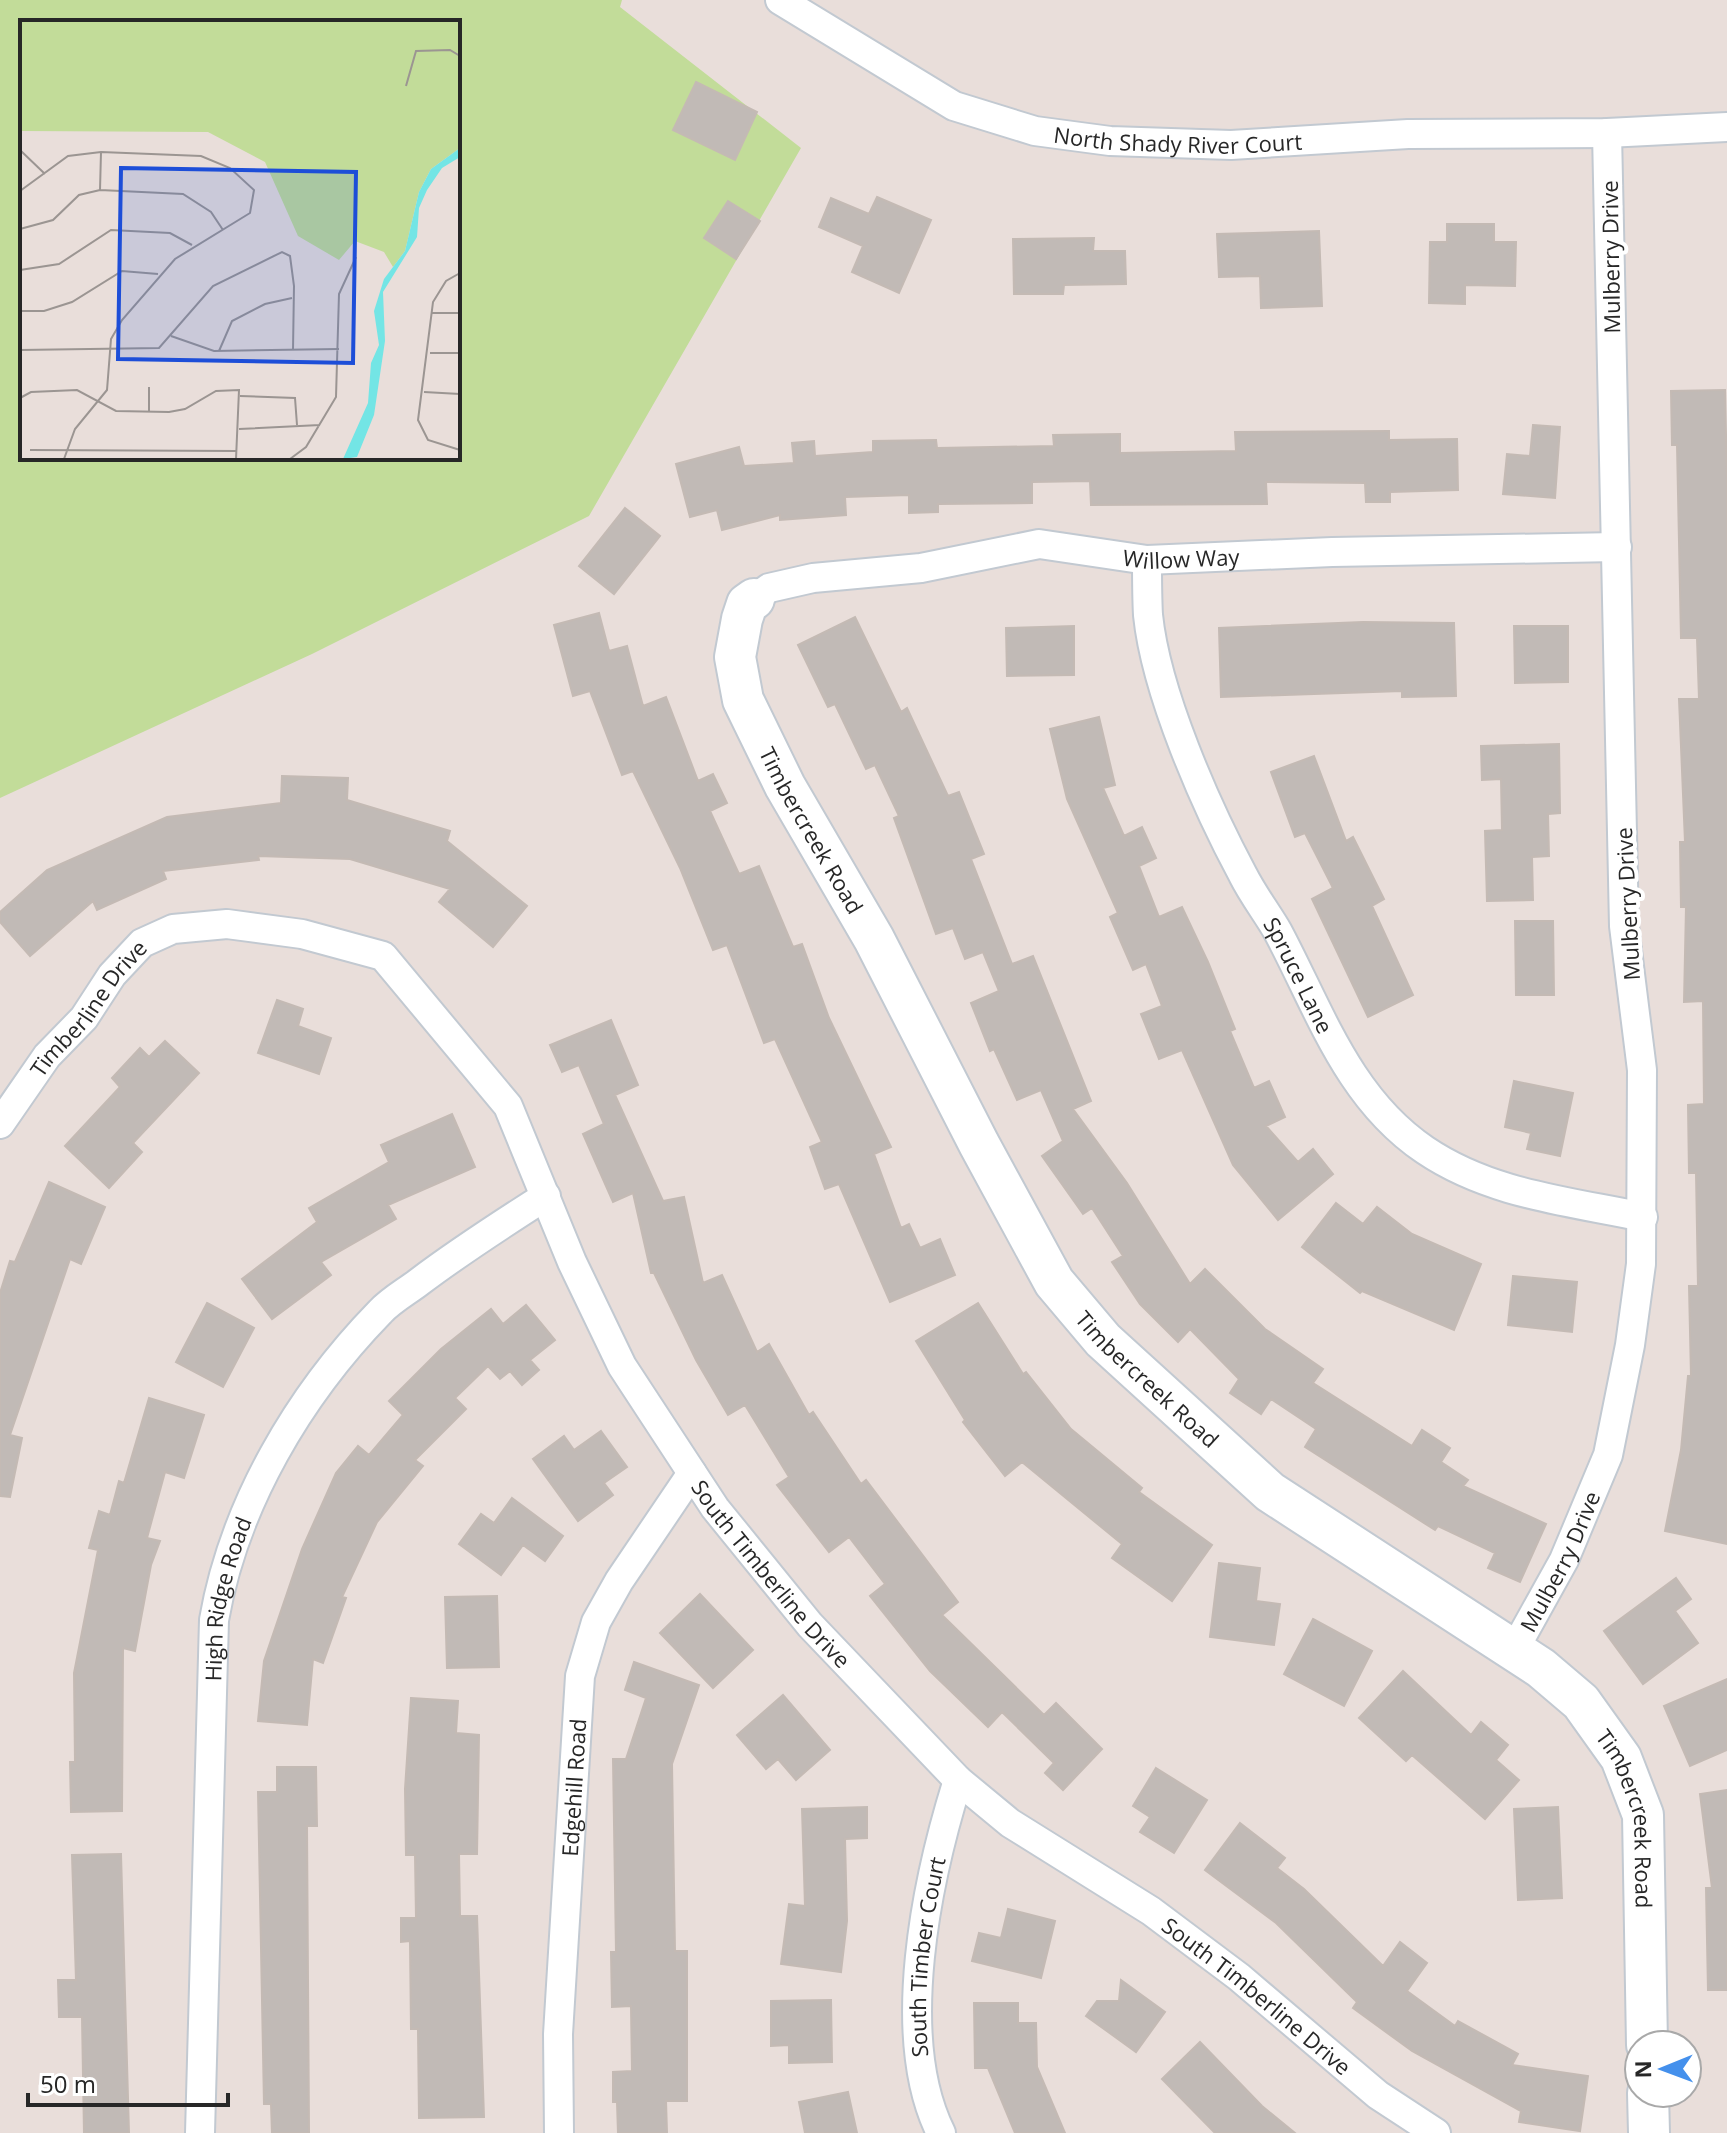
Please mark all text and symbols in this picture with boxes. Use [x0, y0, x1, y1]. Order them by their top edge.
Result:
inset map [20, 20, 460, 460]
street label: North Shady River Court [1052, 119, 1303, 160]
street label: Mulberry Drive [1594, 180, 1626, 334]
street label: Willow Way [1121, 541, 1241, 575]
street label: Timbercreek Road [753, 742, 871, 919]
street label: Mulberry Drive [1608, 827, 1646, 981]
street label: Spruce Lane [1257, 911, 1341, 1038]
street label: Timberline Drive [22, 933, 153, 1082]
street label: Timbercreek Road [1069, 1304, 1226, 1454]
street label: South Timberline Drive [685, 1474, 858, 1674]
street label: Mulberry Drive [1512, 1486, 1606, 1637]
street label: High Ridge Road [197, 1512, 258, 1682]
street label: Edgehill Road [554, 1717, 592, 1857]
street label: Timbercreek Road [1590, 1723, 1660, 1909]
street label: South Timber Court [902, 1854, 952, 2059]
street label: South Timberline Drive [1156, 1910, 1358, 2081]
north arrow [1623, 2029, 1703, 2109]
scale bar [28, 2057, 228, 2107]
text: N [1627, 2060, 1657, 2079]
text: 50 m [40, 2067, 96, 2100]

